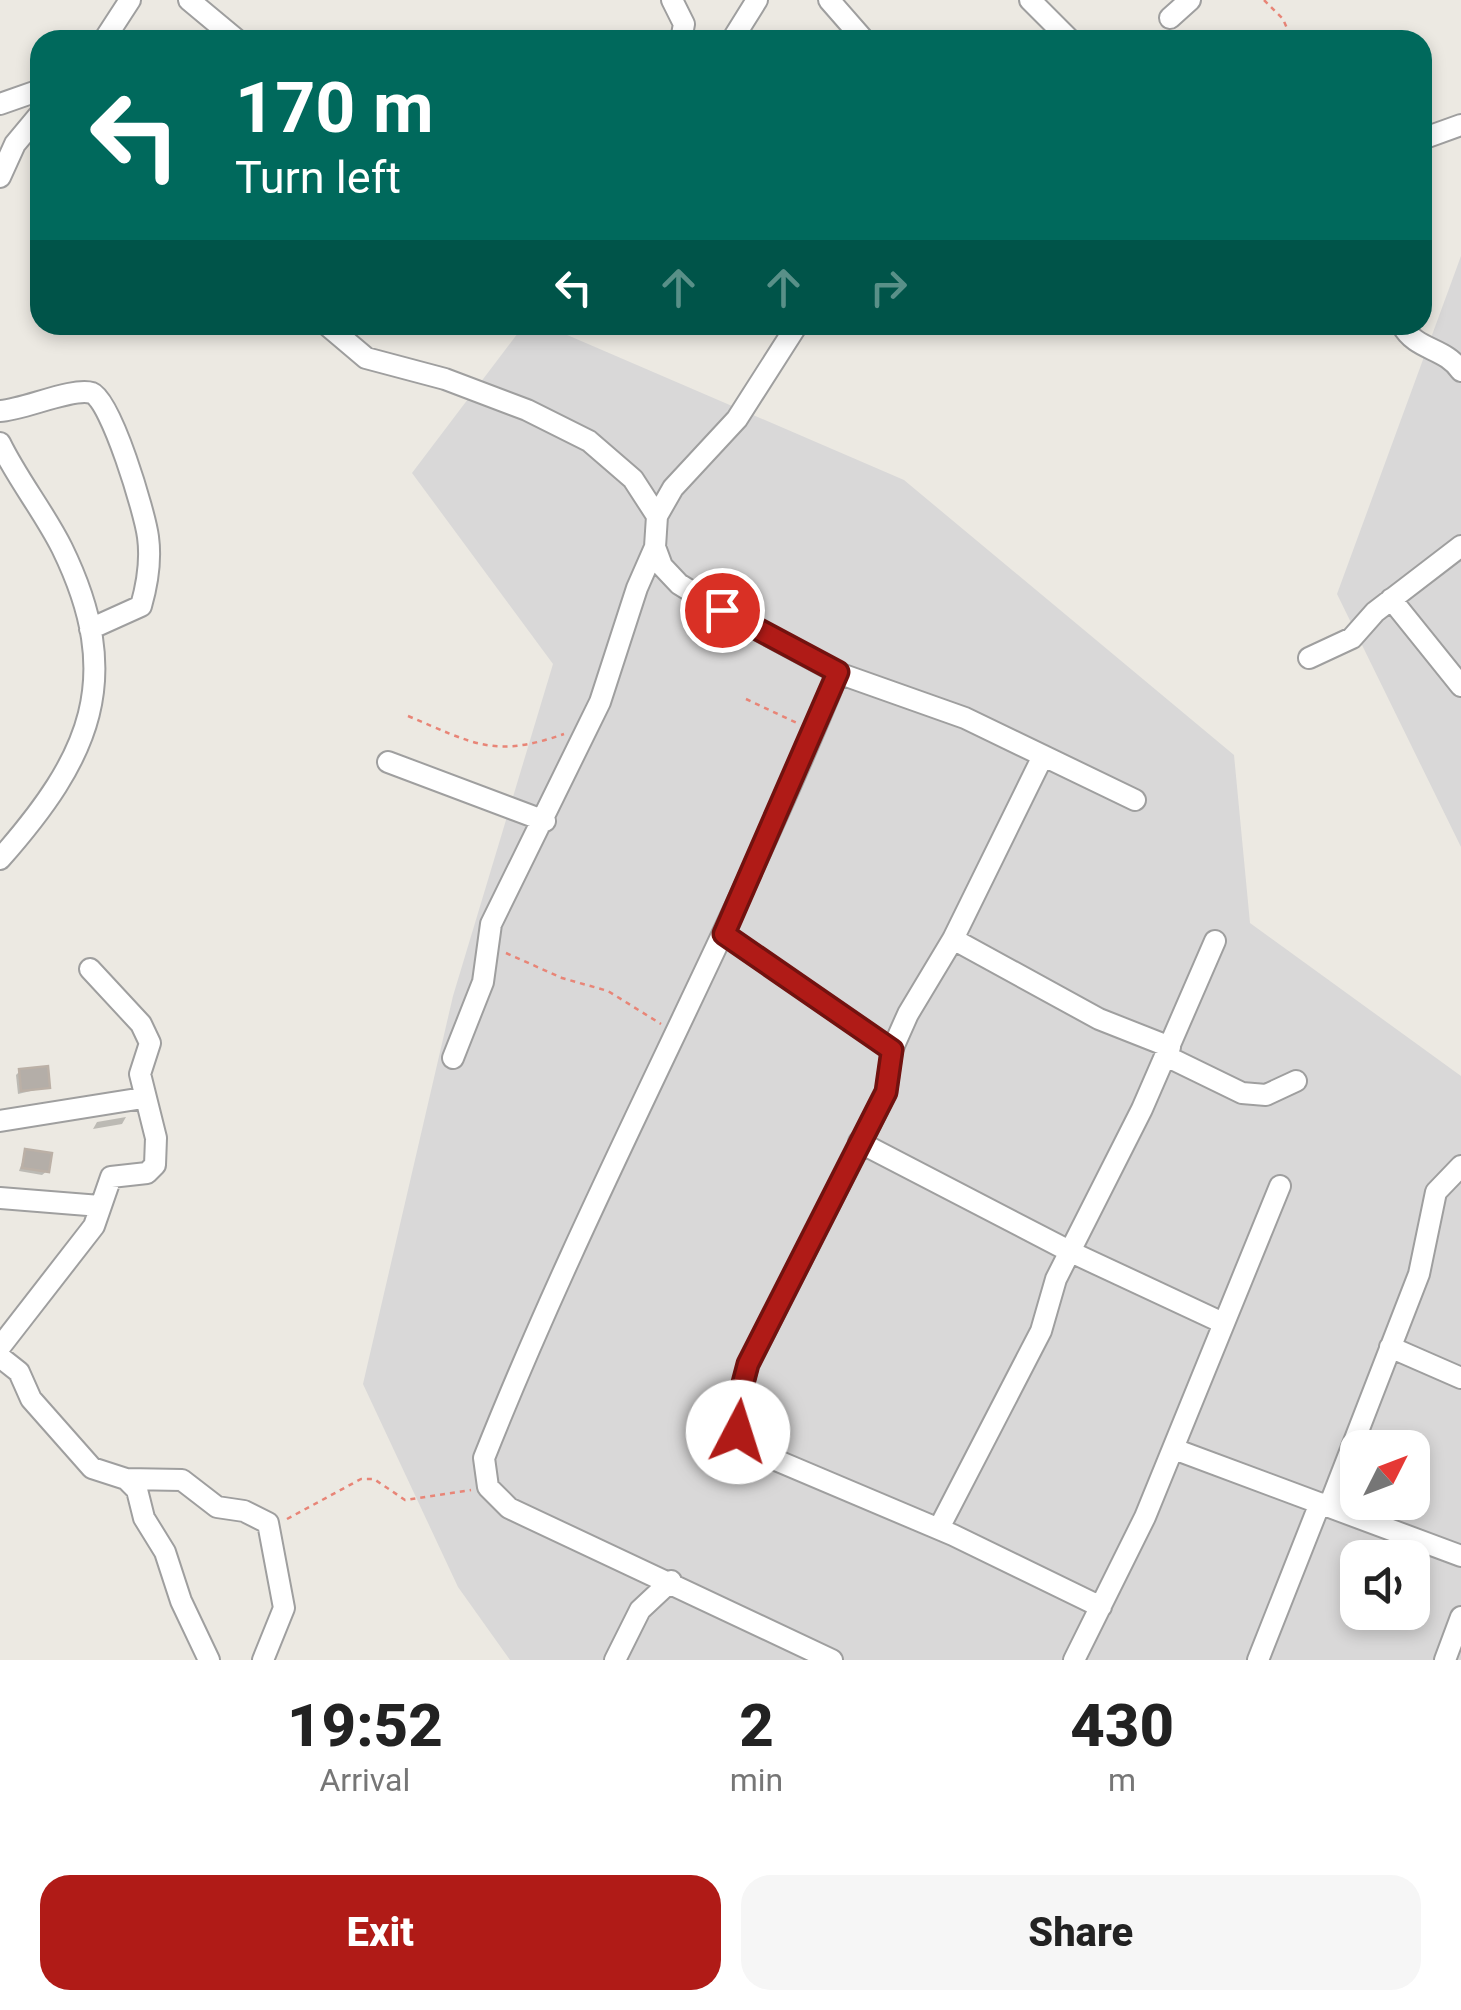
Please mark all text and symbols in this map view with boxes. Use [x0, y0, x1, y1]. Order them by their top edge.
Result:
text: 170 m [235, 67, 434, 149]
icon: left [70, 70, 200, 200]
text: Turn left [235, 151, 401, 204]
icon: left [546, 260, 601, 315]
icon: ahead [651, 260, 706, 315]
icon: ahead [756, 260, 811, 315]
icon: right [861, 260, 916, 315]
pin [680, 568, 765, 653]
icon: arrive [695, 583, 750, 638]
position arrow [686, 1380, 790, 1484]
north arrow [1340, 1430, 1430, 1520]
map controls [1340, 1430, 1430, 1630]
button: sound [1340, 1540, 1430, 1630]
text: 19:52 [287, 1690, 443, 1761]
text: 2 [739, 1690, 774, 1761]
text: 430 [1070, 1690, 1174, 1761]
text: Arrival [319, 1761, 410, 1799]
text: min [730, 1761, 783, 1799]
text: m [1108, 1761, 1136, 1799]
button: Exit [40, 1875, 721, 1990]
button: Share [741, 1875, 1421, 1990]

